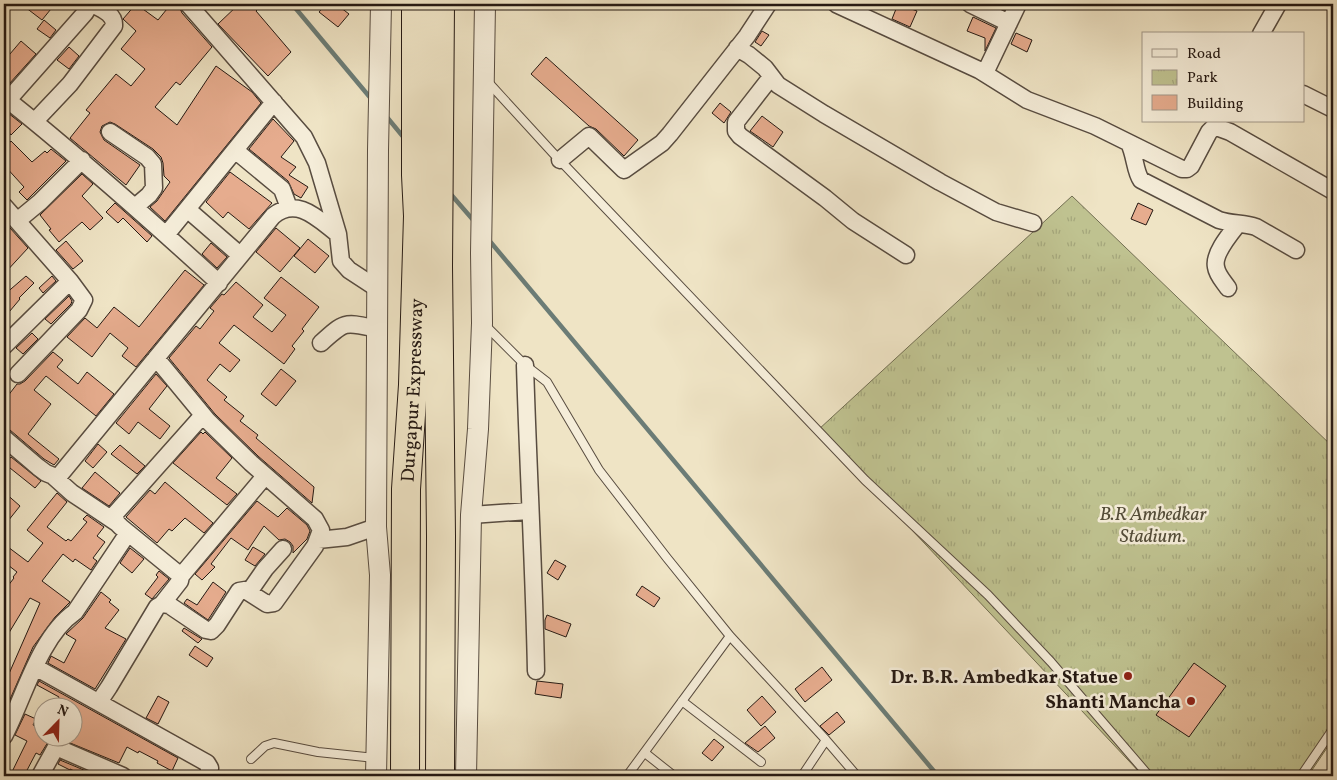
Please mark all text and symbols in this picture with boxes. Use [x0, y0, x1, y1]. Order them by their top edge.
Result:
legend [1142, 32, 1304, 122]
text: Road [1187, 44, 1221, 65]
text: Park [1187, 68, 1218, 89]
text: Building [1187, 94, 1244, 115]
street label: Durgapur Expressway [395, 298, 431, 483]
park label: B.R Ambedkar Stadium. [1099, 502, 1207, 550]
place label: Dr. B.R. Ambedkar Statue [891, 665, 1118, 691]
marker: Dr. B.R. Ambedkar Statue [1122, 670, 1134, 682]
place label: Shanti Mancha [1045, 690, 1181, 716]
marker: Shanti Mancha [1185, 695, 1197, 707]
north arrow [32, 698, 82, 748]
text: N [54, 701, 71, 722]

